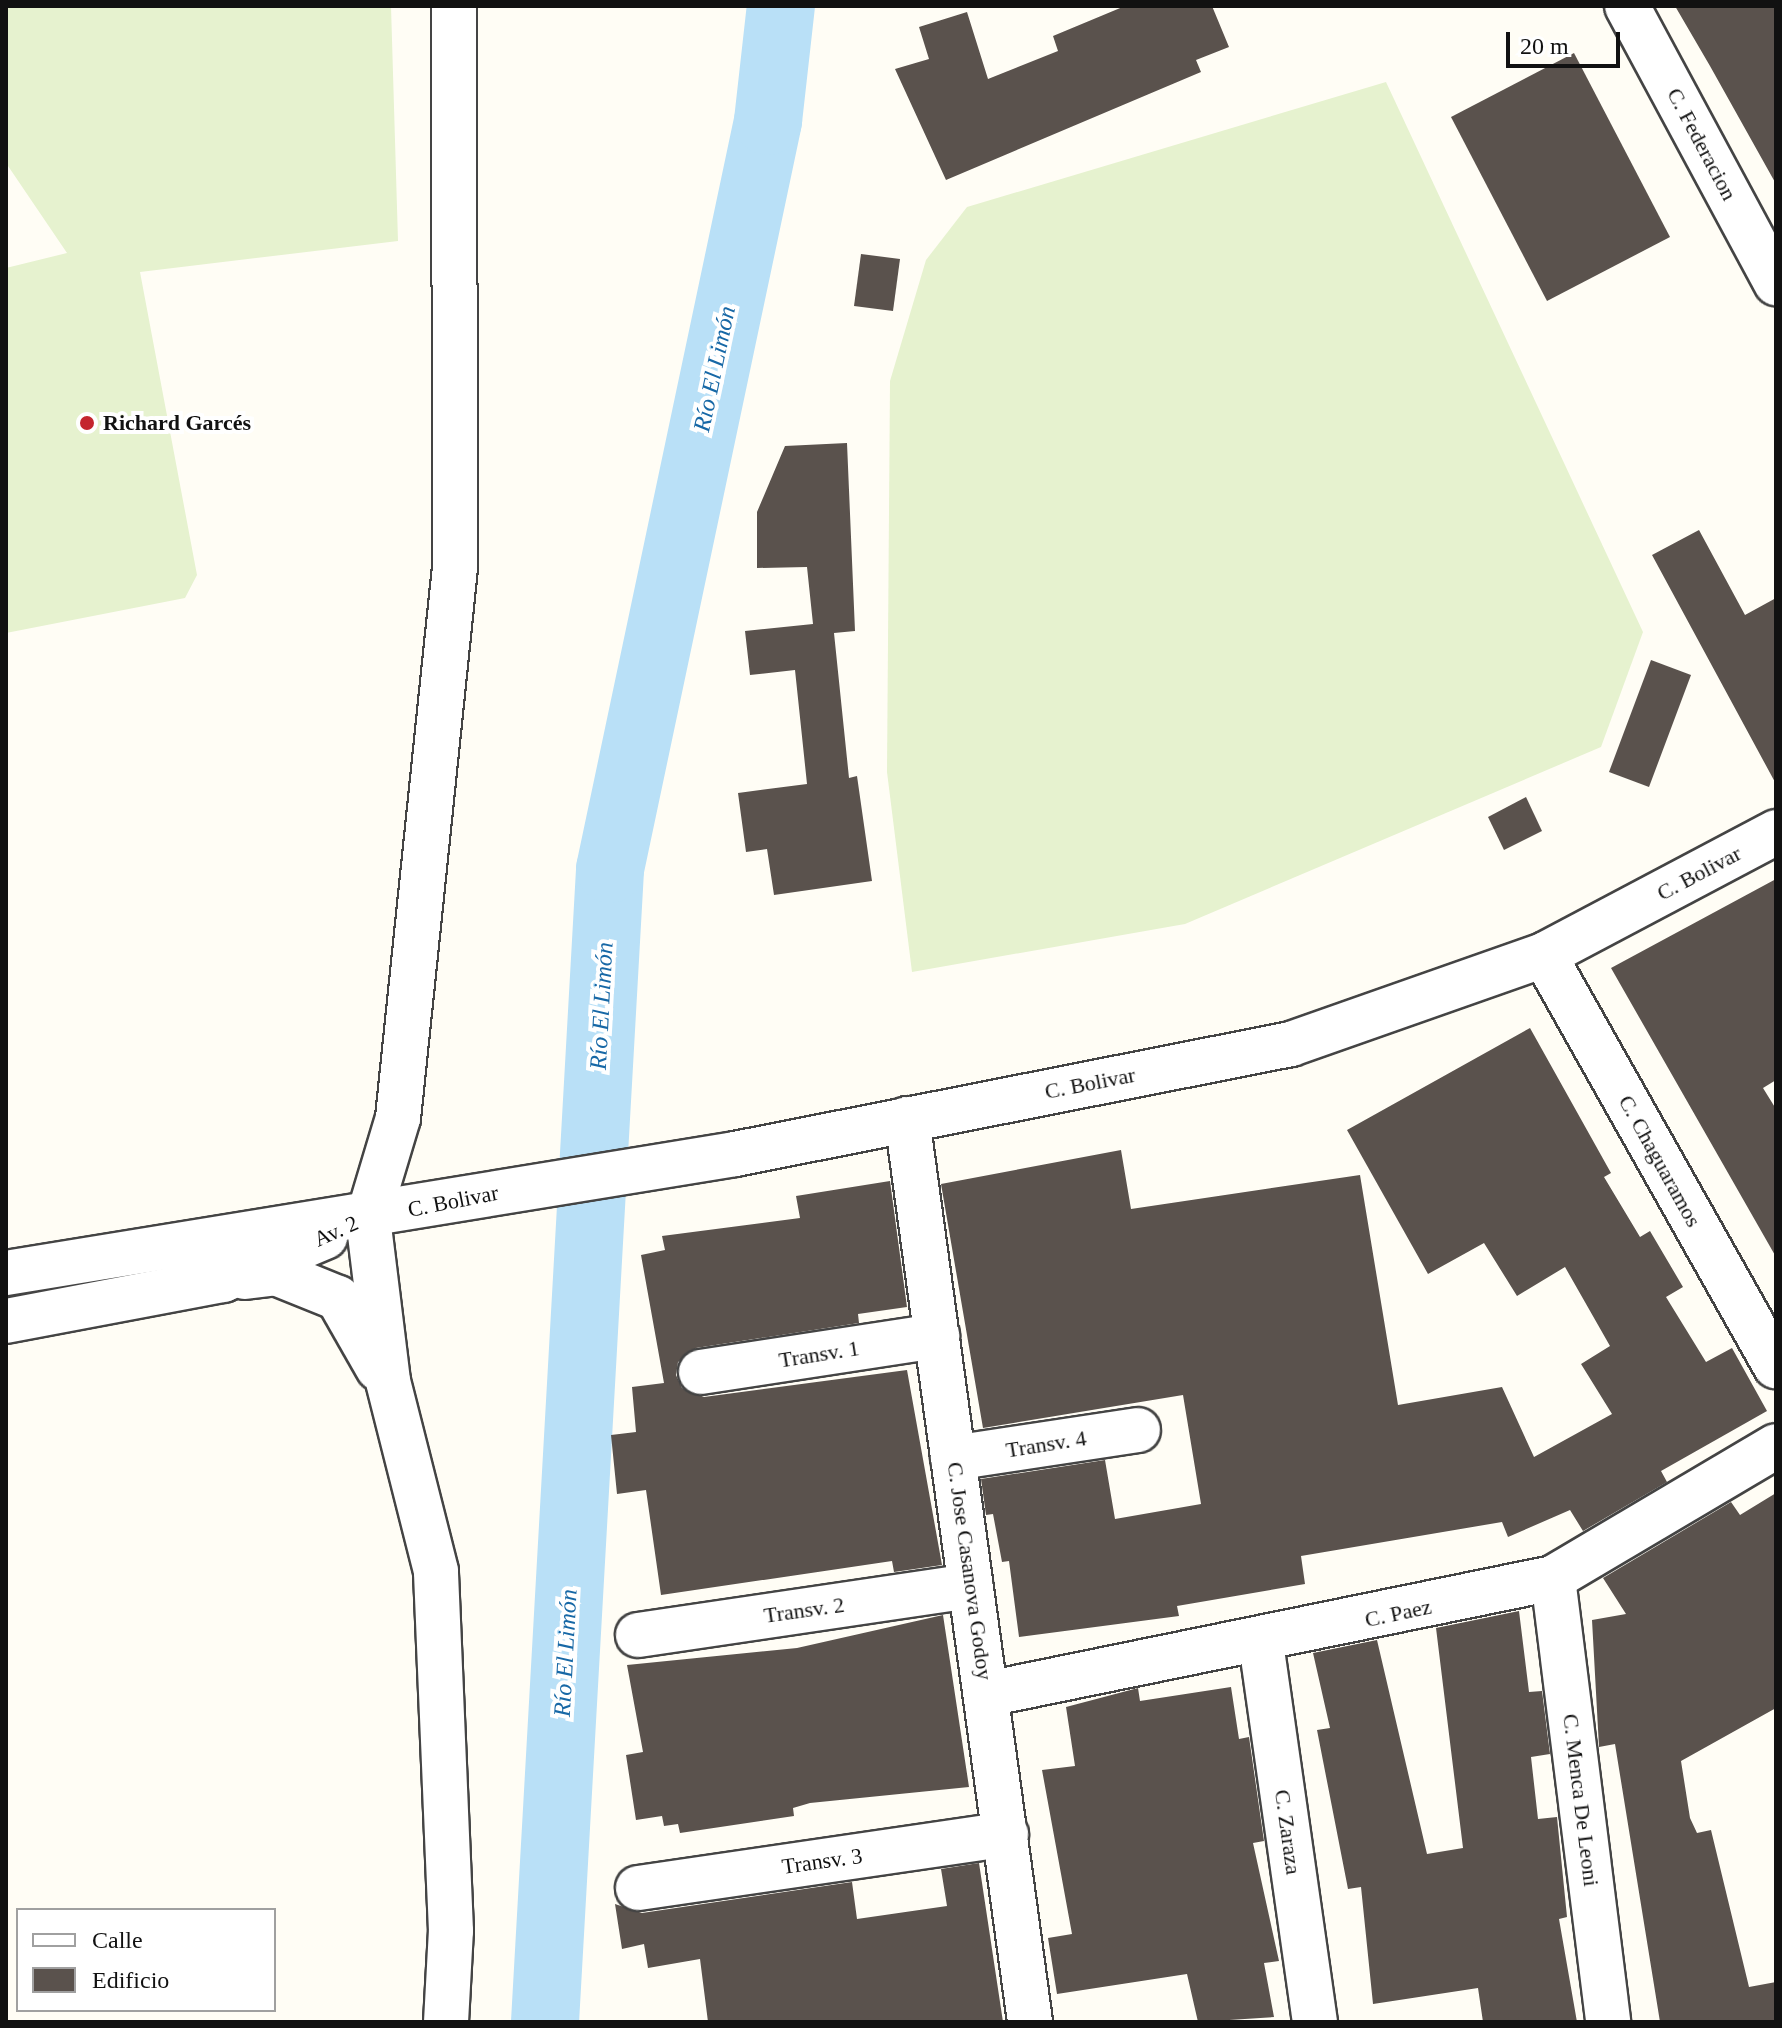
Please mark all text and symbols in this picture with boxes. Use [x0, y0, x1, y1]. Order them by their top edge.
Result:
scale bar [1510, 16, 1624, 66]
text: 20 m [1520, 33, 1569, 59]
street label: C. Federacion [1661, 83, 1743, 205]
water label: Río El Limón [688, 303, 742, 435]
place label: Richard Garcés [103, 410, 251, 436]
marker: Richard Garcés [78, 414, 96, 432]
street label: C. Bolivar [1652, 840, 1746, 906]
water label: Río El Limón [584, 941, 620, 1071]
street label: C. Bolivar [1042, 1061, 1138, 1105]
street label: C. Chaguaramos [1613, 1090, 1707, 1232]
street label: C. Bolivar [405, 1179, 501, 1223]
street label: Av. 2 [310, 1210, 362, 1252]
street label: Transv. 1 [777, 1335, 861, 1373]
street label: Transv. 4 [1004, 1425, 1088, 1463]
street label: C. Jose Casanova Godoy [942, 1460, 998, 1682]
water label: Río El Limón [548, 1588, 584, 1718]
street label: Transv. 2 [762, 1591, 846, 1629]
street label: C. Paez [1362, 1593, 1434, 1633]
street label: C. Menca De Leoni [1557, 1712, 1605, 1888]
street label: C. Zaraza [1269, 1788, 1307, 1876]
street label: Transv. 3 [780, 1842, 864, 1880]
legend [16, 1908, 276, 2012]
text: Calle [92, 1927, 143, 1953]
text: Edificio [92, 1967, 169, 1993]

